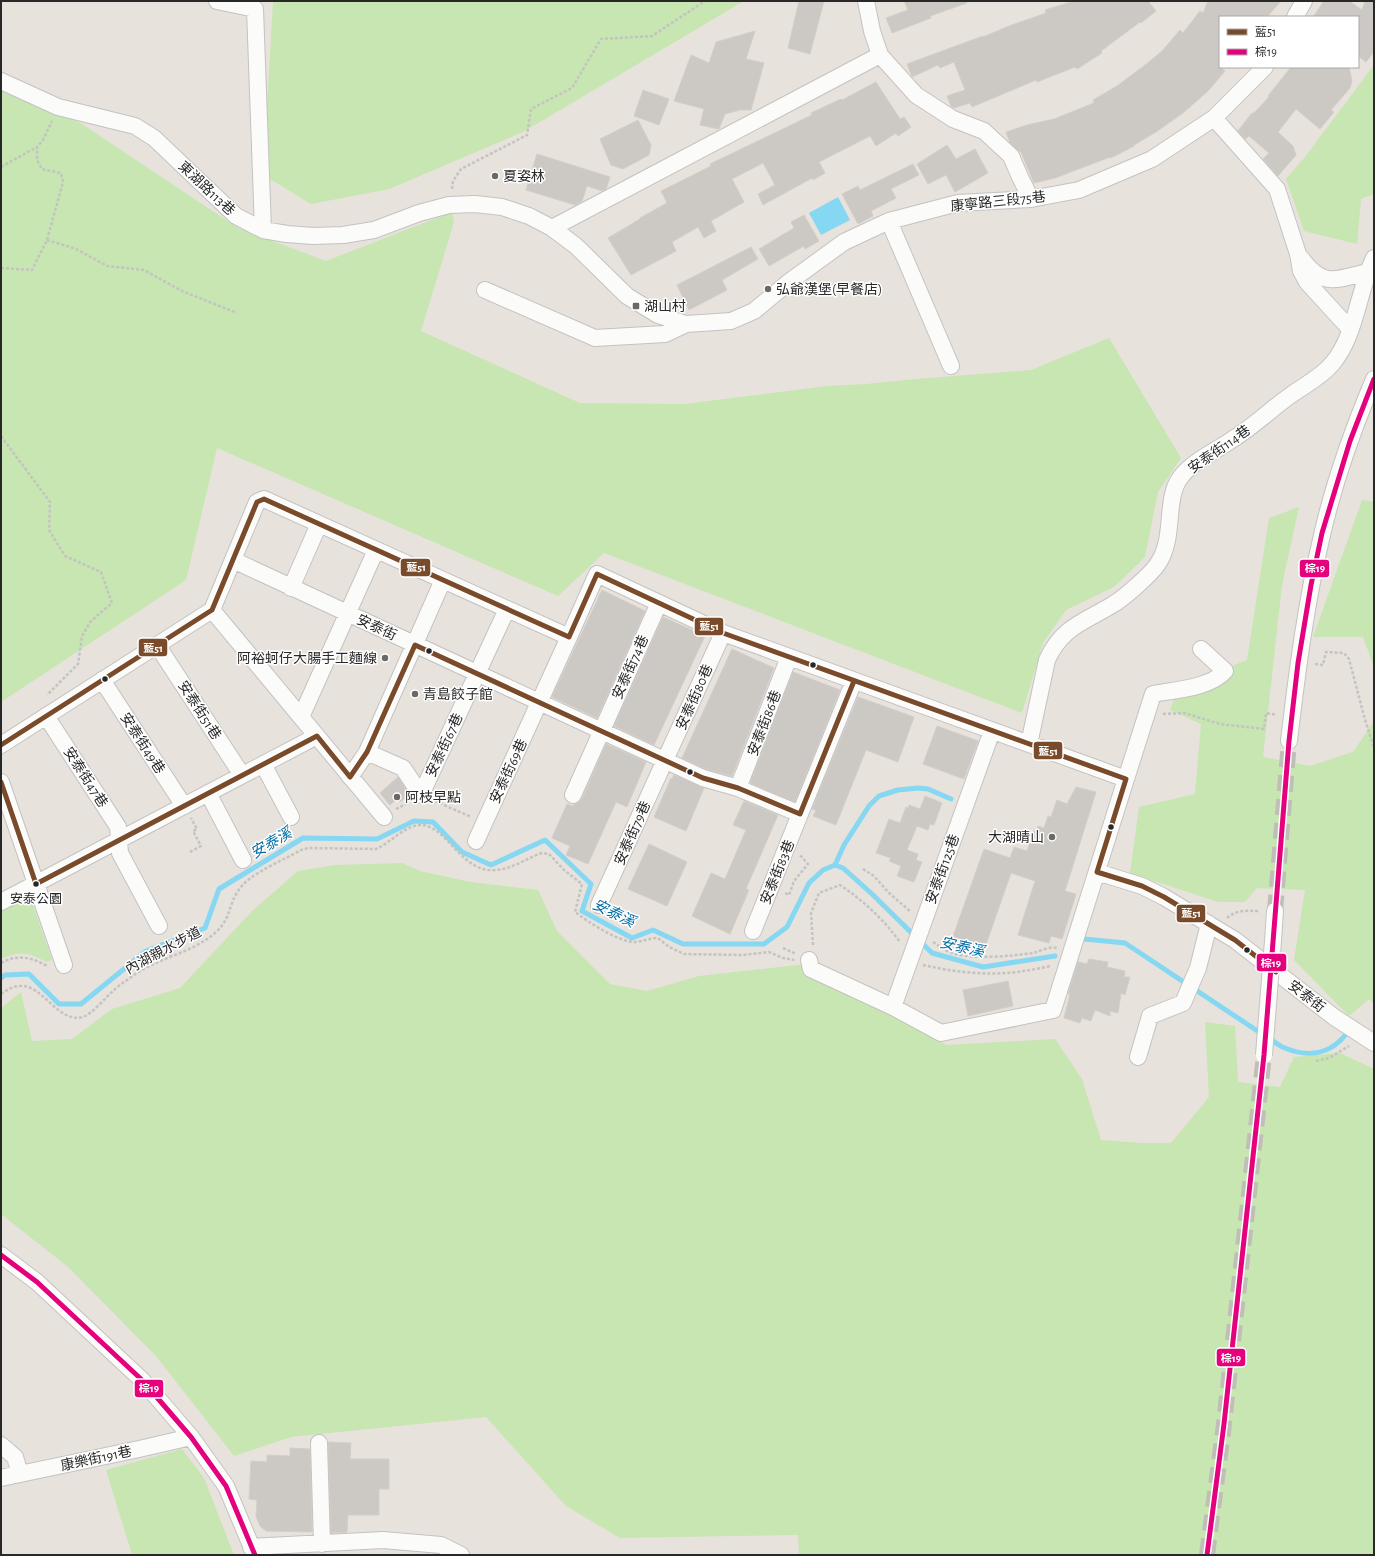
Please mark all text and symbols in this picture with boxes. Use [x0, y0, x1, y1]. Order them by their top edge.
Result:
legend [1219, 16, 1359, 68]
text: 藍51 [1255, 25, 1276, 38]
text: 棕19 [1255, 45, 1277, 58]
street label: 東湖路113巷 [175, 159, 238, 218]
place label: 夏姿林 [503, 169, 545, 184]
marker: 夏姿林 [490, 171, 500, 181]
street label: 康寧路三段75巷 [950, 188, 1046, 214]
place label: 弘爺漢堡(早餐店) [776, 282, 882, 297]
marker: 弘爺漢堡(早餐店) [763, 284, 773, 294]
place label: 湖山村 [644, 298, 686, 314]
marker: 湖山村 [631, 301, 641, 311]
street label: 安泰街114巷 [1185, 422, 1253, 476]
line badge: 藍51 [400, 558, 431, 577]
line badge: 棕19 [1299, 559, 1330, 578]
text: 藍51 [406, 561, 426, 573]
text: 棕19 [1305, 562, 1325, 574]
street label: 安泰街 [355, 611, 399, 643]
line badge: 藍51 [694, 617, 724, 636]
text: 藍51 [699, 620, 719, 632]
street label: 安泰街74巷 [609, 632, 651, 702]
line badge: 藍51 [138, 638, 168, 657]
text: 藍51 [143, 642, 163, 654]
unlabelled marker [424, 646, 434, 656]
place label: 阿裕蚵仔大腸手工麵線 [237, 651, 377, 666]
marker: 阿裕蚵仔大腸手工麵線 [380, 653, 390, 663]
unlabelled marker [808, 660, 818, 670]
street label: 安泰街80巷 [672, 662, 716, 732]
unlabelled marker [100, 674, 110, 684]
street label: 安泰街51巷 [175, 678, 225, 742]
place label: 青島餃子館 [423, 687, 493, 702]
street label: 安泰街86巷 [744, 688, 784, 758]
marker: 青島餃子館 [410, 689, 420, 699]
street label: 安泰街49巷 [117, 710, 169, 776]
street label: 安泰街67巷 [422, 711, 466, 779]
street label: 安泰街69巷 [486, 736, 530, 806]
line badge: 藍51 [1033, 741, 1063, 760]
street label: 安泰街47巷 [61, 744, 111, 810]
text: 藍51 [1038, 745, 1058, 757]
unlabelled marker [685, 767, 695, 777]
place label: 阿枝早點 [405, 790, 461, 805]
marker: 阿枝早點 [392, 792, 402, 802]
street label: 安泰街79巷 [611, 798, 653, 868]
unlabelled marker [1106, 822, 1116, 832]
water label: 安泰溪 [248, 824, 296, 861]
place label: 大湖晴山 [988, 830, 1044, 845]
street label: 安泰街125巷 [922, 832, 962, 906]
marker: 大湖晴山 [1047, 832, 1057, 842]
street label: 安泰街83巷 [757, 837, 797, 907]
marker: 安泰公園 [31, 879, 41, 889]
place label: 安泰公園 [10, 891, 62, 906]
water label: 安泰溪 [590, 896, 640, 931]
line badge: 藍51 [1176, 904, 1206, 923]
text: 藍51 [1181, 907, 1201, 919]
street label: 內湖親水步道 [123, 924, 204, 977]
water label: 安泰溪 [938, 934, 988, 960]
unlabelled marker [1242, 945, 1252, 955]
line badge: 棕19 [1256, 953, 1287, 972]
text: 棕19 [1261, 957, 1281, 969]
street label: 安泰街 [1286, 977, 1328, 1015]
line badge: 棕19 [1216, 1348, 1246, 1367]
text: 棕19 [1221, 1352, 1241, 1364]
line badge: 棕19 [134, 1379, 164, 1398]
text: 棕19 [139, 1382, 159, 1394]
street label: 康樂街191巷 [59, 1443, 133, 1473]

